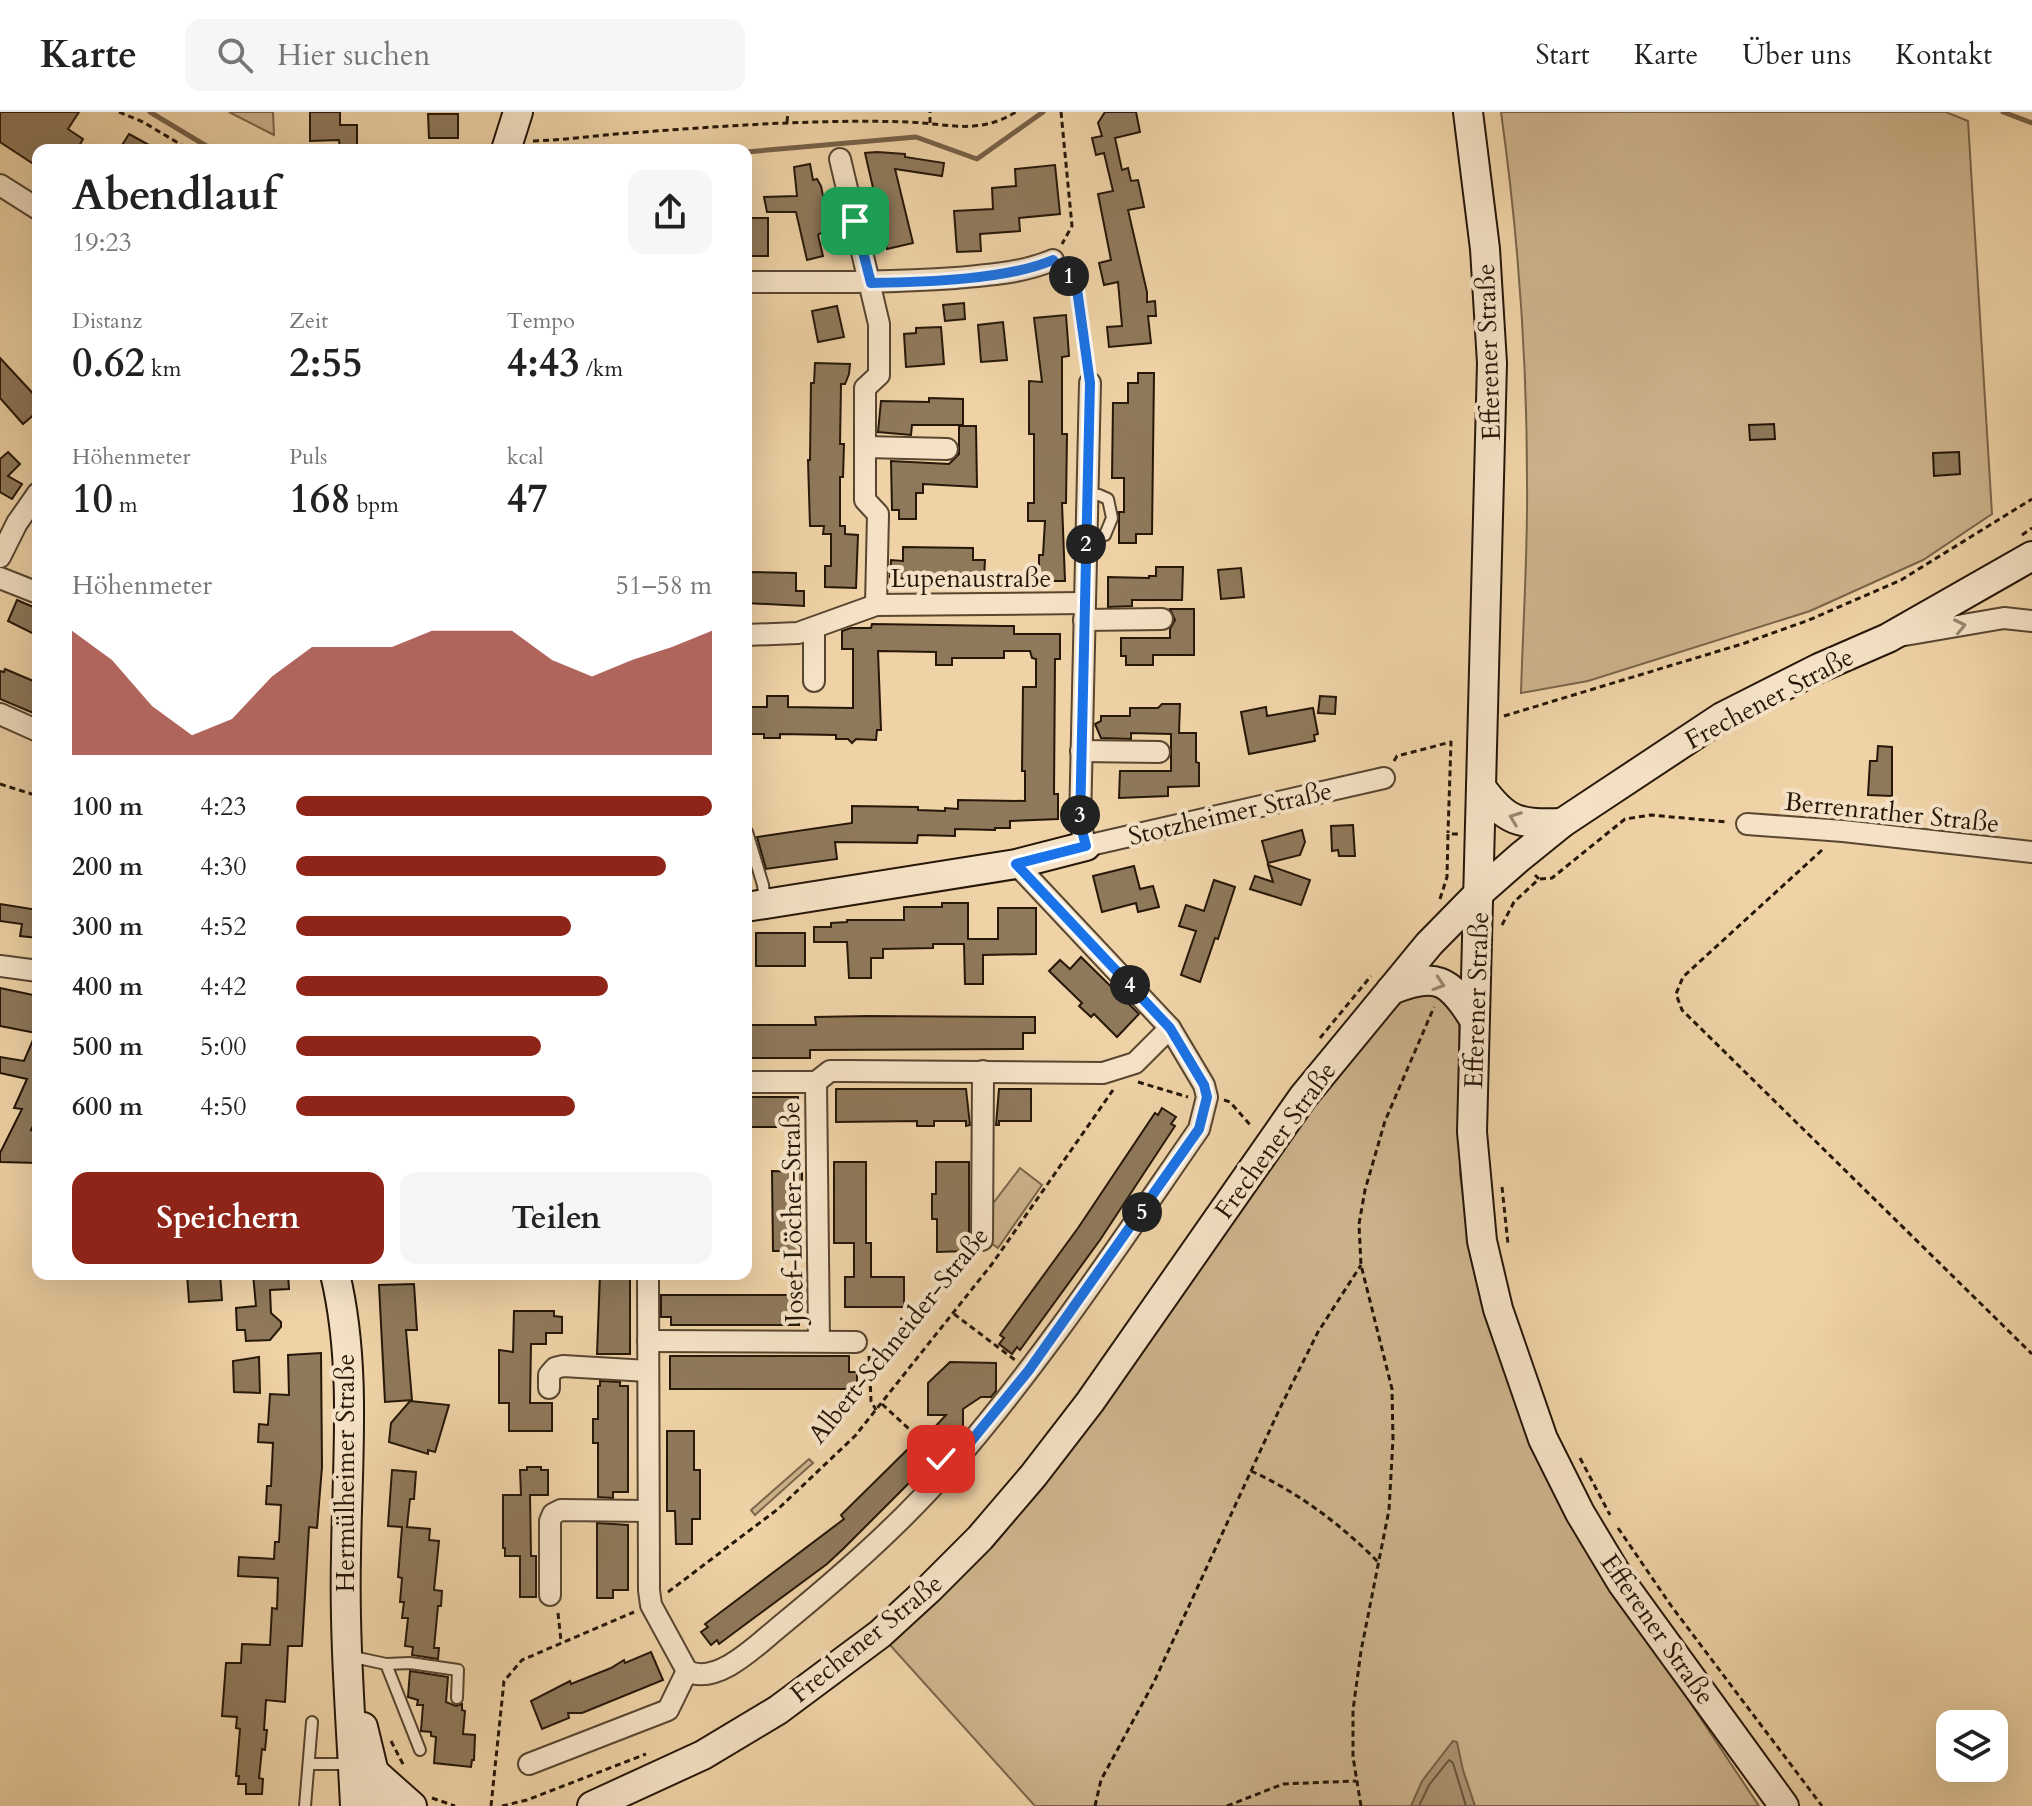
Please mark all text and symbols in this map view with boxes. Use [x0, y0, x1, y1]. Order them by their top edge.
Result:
search box [185, 19, 745, 91]
text: Karte [40, 29, 137, 81]
icon: search [213, 33, 257, 77]
text: Hier suchen [277, 35, 431, 76]
text: Start [1536, 36, 1590, 74]
text: Karte [1634, 36, 1698, 74]
text: Über uns [1742, 36, 1851, 74]
text: Kontakt [1895, 36, 1992, 74]
text: Abendlauf [72, 165, 277, 225]
button: share [628, 170, 712, 254]
pin [821, 187, 889, 255]
icon: arrive [833, 199, 877, 243]
text: 19:23 [72, 225, 132, 260]
pin: 1 [1049, 256, 1089, 296]
text: 1 [1063, 261, 1075, 291]
street label: Efferener Straße [1468, 263, 1509, 441]
text: Distanz [72, 306, 142, 336]
text: Zeit [289, 306, 328, 336]
text: Tempo [507, 306, 575, 336]
text: 0.62 [72, 336, 145, 391]
text: 2:55 [289, 336, 362, 391]
text: 4:43 [507, 336, 580, 391]
text: km [145, 354, 181, 384]
text: /km [580, 354, 623, 384]
text: Höhenmeter [72, 442, 190, 472]
text: Puls [289, 442, 327, 472]
text: kcal [507, 442, 544, 472]
text: 10 [72, 472, 113, 527]
text: 168 [289, 472, 351, 527]
text: 47 [507, 472, 548, 527]
text: m [113, 490, 138, 520]
text: bpm [351, 490, 399, 520]
pin: 2 [1066, 524, 1106, 564]
text: 2 [1080, 529, 1092, 559]
street label: Lupenaustraße [891, 561, 1051, 596]
text: Höhenmeter [72, 568, 212, 603]
text: 51–58 m [615, 568, 712, 603]
one-way arrow [1952, 618, 1966, 635]
street label: Frechener Straße [1679, 639, 1860, 758]
street label: Stotzheimer Straße [1125, 773, 1335, 854]
street label: Berrenrather Straße [1783, 784, 2001, 841]
text: 100 m [72, 789, 143, 824]
text: 4:23 [200, 789, 247, 824]
pin: 3 [1060, 795, 1100, 835]
text: 3 [1074, 800, 1086, 830]
one-way arrow [1509, 811, 1523, 828]
text: 200 m [72, 849, 143, 884]
text: 4:30 [200, 849, 247, 884]
text: 300 m [72, 909, 143, 944]
text: 4:52 [200, 909, 247, 944]
street label: Efferener Straße [1456, 911, 1497, 1089]
pin: 4 [1110, 965, 1150, 1005]
text: 400 m [72, 969, 143, 1004]
text: 4:42 [200, 969, 247, 1004]
text: 4 [1124, 970, 1136, 1000]
one-way arrow [1432, 975, 1445, 991]
text: 500 m [72, 1029, 143, 1064]
text: 5:00 [200, 1029, 247, 1064]
street label: Frechener Straße [1206, 1055, 1344, 1226]
text: 600 m [72, 1089, 143, 1124]
text: 4:50 [200, 1089, 247, 1124]
street label: Josef-Löcher-Straße [773, 1101, 812, 1327]
button: Speichern [72, 1172, 384, 1264]
button: Teilen [400, 1172, 712, 1264]
pin: 5 [1122, 1192, 1162, 1232]
text: 5 [1136, 1197, 1148, 1227]
street label: Albert-Schneider-Straße [800, 1220, 997, 1451]
street label: Hermülheimer Straße [328, 1354, 363, 1592]
pin [907, 1425, 975, 1493]
icon: check [919, 1437, 963, 1481]
street label: Efferener Straße [1592, 1547, 1723, 1712]
street label: Frechener Straße [783, 1566, 950, 1711]
map controls [1936, 1710, 2008, 1782]
button: layers [1936, 1710, 2008, 1782]

